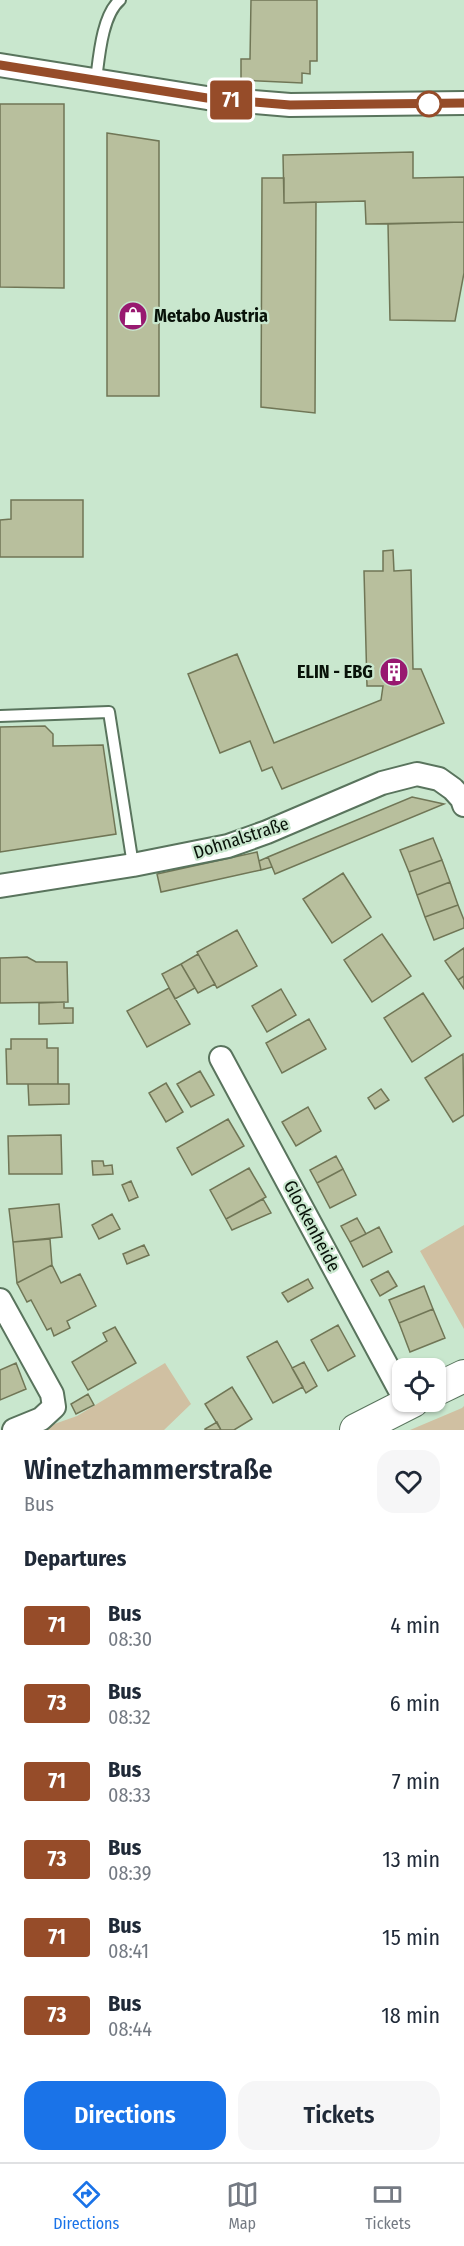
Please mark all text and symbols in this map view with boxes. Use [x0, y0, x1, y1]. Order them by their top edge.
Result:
line badge: 71 [204, 80, 258, 120]
text: 71 [222, 87, 240, 113]
unlabelled marker [416, 91, 442, 117]
shop icon: Metabo Austria [117, 300, 149, 332]
place label: Metabo Austria [154, 305, 268, 327]
building icon: ELIN - EBG [378, 656, 410, 688]
place label: ELIN - EBG [297, 661, 373, 683]
street label: Dohnalstraße [191, 812, 292, 864]
street label: Glockenheide [279, 1177, 345, 1275]
map controls [392, 1358, 446, 1412]
button: locate [392, 1358, 446, 1412]
button: heart [377, 1450, 440, 1513]
text: Winetzhammerstraße [24, 1453, 273, 1486]
text: Bus [24, 1492, 54, 1516]
text: Departures [24, 1545, 126, 1572]
text: Bus [108, 1600, 141, 1627]
text: 71 [48, 1612, 66, 1638]
text: 4 min [390, 1612, 440, 1639]
text: 08:30 [108, 1627, 152, 1651]
text: Bus [108, 1678, 141, 1705]
text: 73 [48, 1690, 66, 1716]
text: 6 min [390, 1690, 440, 1717]
text: 08:32 [108, 1705, 151, 1729]
text: Bus [108, 1756, 141, 1783]
text: 71 [48, 1768, 66, 1794]
text: 7 min [392, 1768, 440, 1795]
text: 08:33 [108, 1783, 151, 1807]
text: Bus [108, 1834, 141, 1861]
text: 73 [48, 1846, 66, 1872]
text: 13 min [382, 1846, 440, 1873]
text: 08:39 [108, 1861, 151, 1885]
text: Bus [108, 1912, 141, 1939]
text: 71 [48, 1924, 66, 1950]
text: 15 min [382, 1924, 440, 1951]
text: 08:41 [108, 1939, 149, 1963]
text: Bus [108, 1990, 141, 2017]
text: 73 [48, 2002, 66, 2028]
text: 18 min [381, 2002, 440, 2029]
text: 08:44 [108, 2017, 152, 2041]
button: Directions [24, 2081, 226, 2150]
button: Tickets [238, 2081, 440, 2150]
tab: Directions [53, 2178, 119, 2233]
tab: Map [226, 2178, 259, 2233]
tab: Tickets [365, 2178, 411, 2233]

